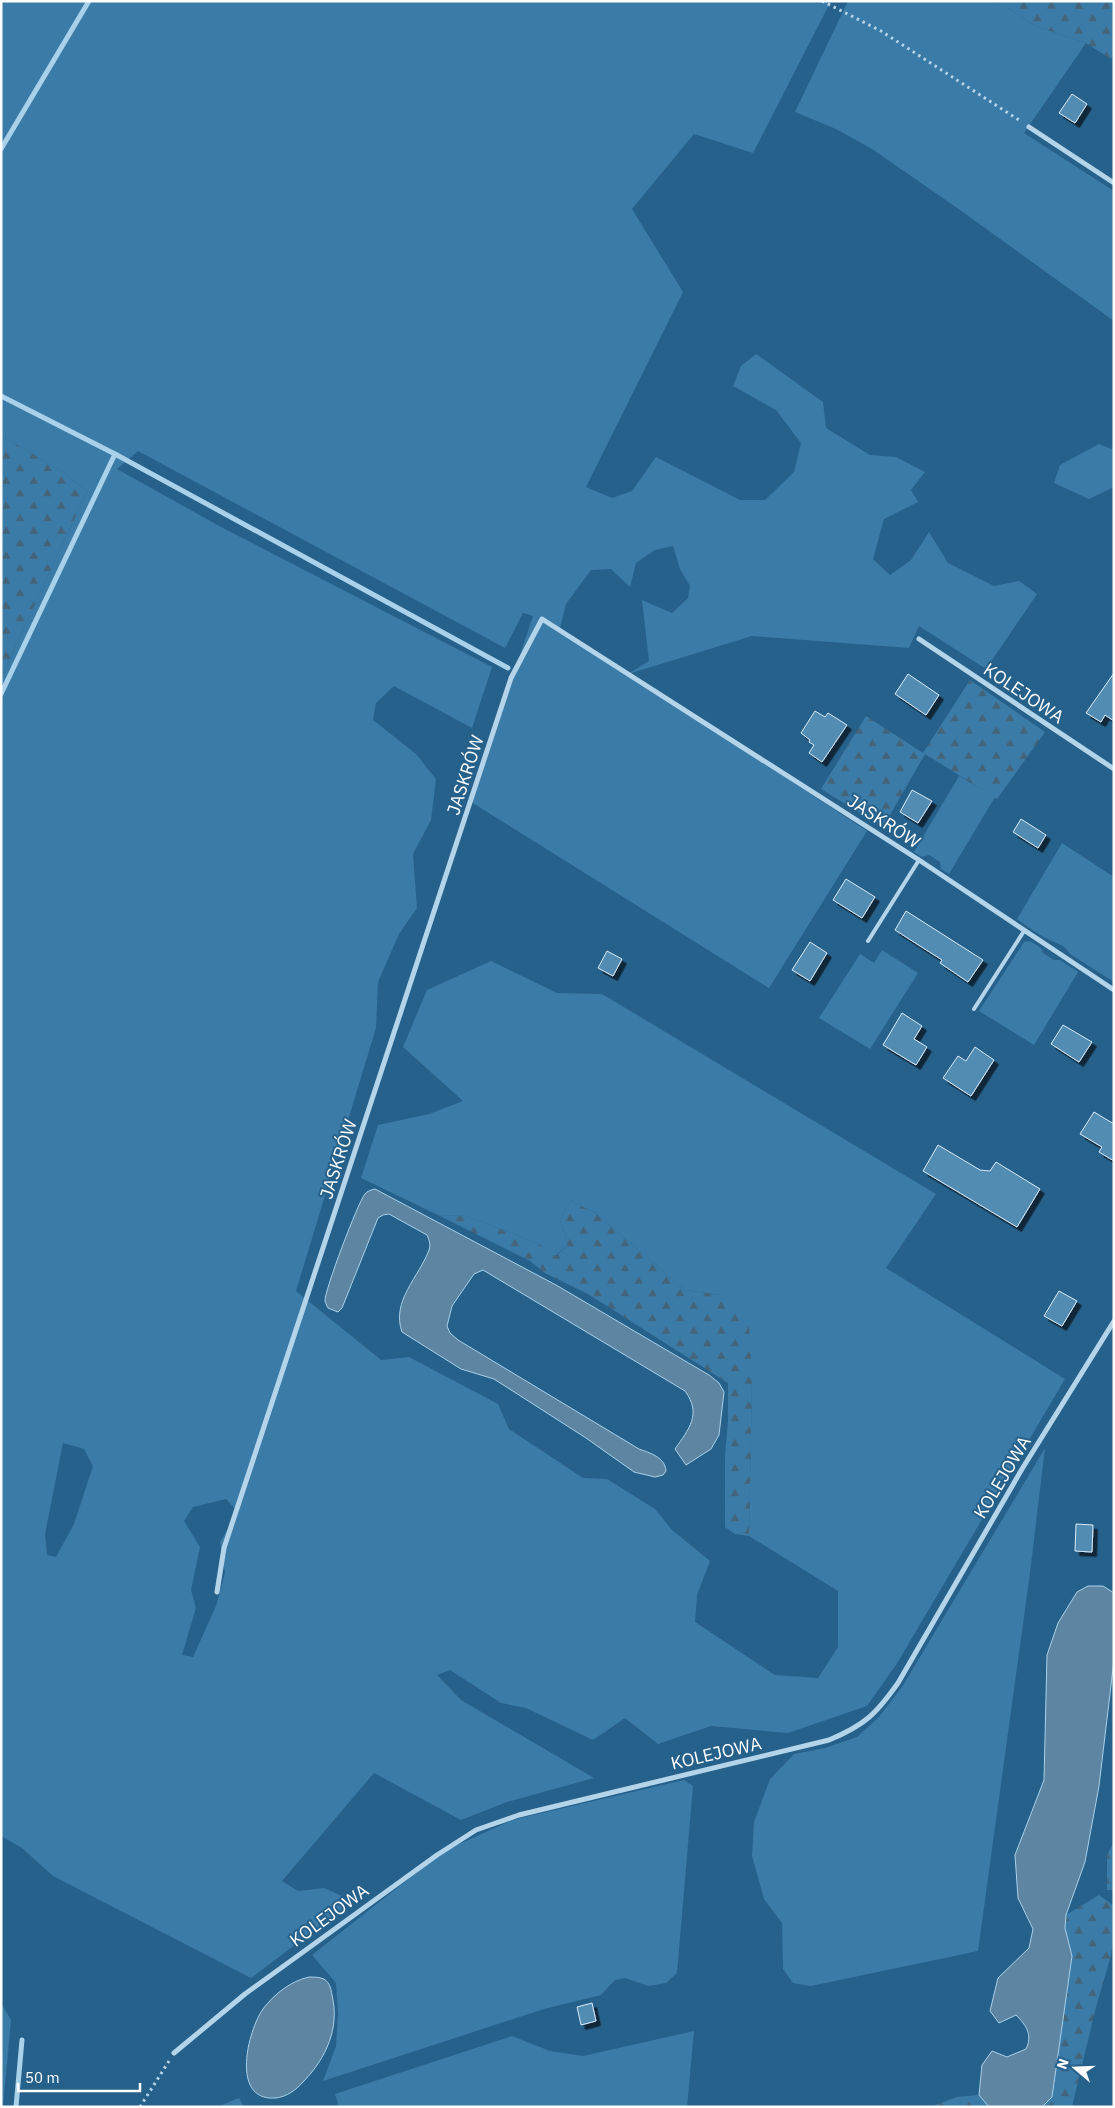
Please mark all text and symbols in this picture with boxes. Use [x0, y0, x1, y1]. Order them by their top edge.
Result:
street label: KOLEJOWA [979, 658, 1069, 729]
street label: JASKRÓW [441, 732, 489, 818]
street label: JASKRÓW [843, 789, 925, 853]
street label: JASKRÓW [314, 1116, 362, 1202]
street label: KOLEJOWA [968, 1431, 1036, 1523]
street label: KOLEJOWA [668, 1731, 764, 1775]
street label: KOLEJOWA [285, 1878, 373, 1951]
north arrow [1050, 2043, 1100, 2093]
text: N [1053, 2056, 1073, 2071]
scale bar [18, 2060, 140, 2092]
text: 50 m [25, 2068, 60, 2087]

